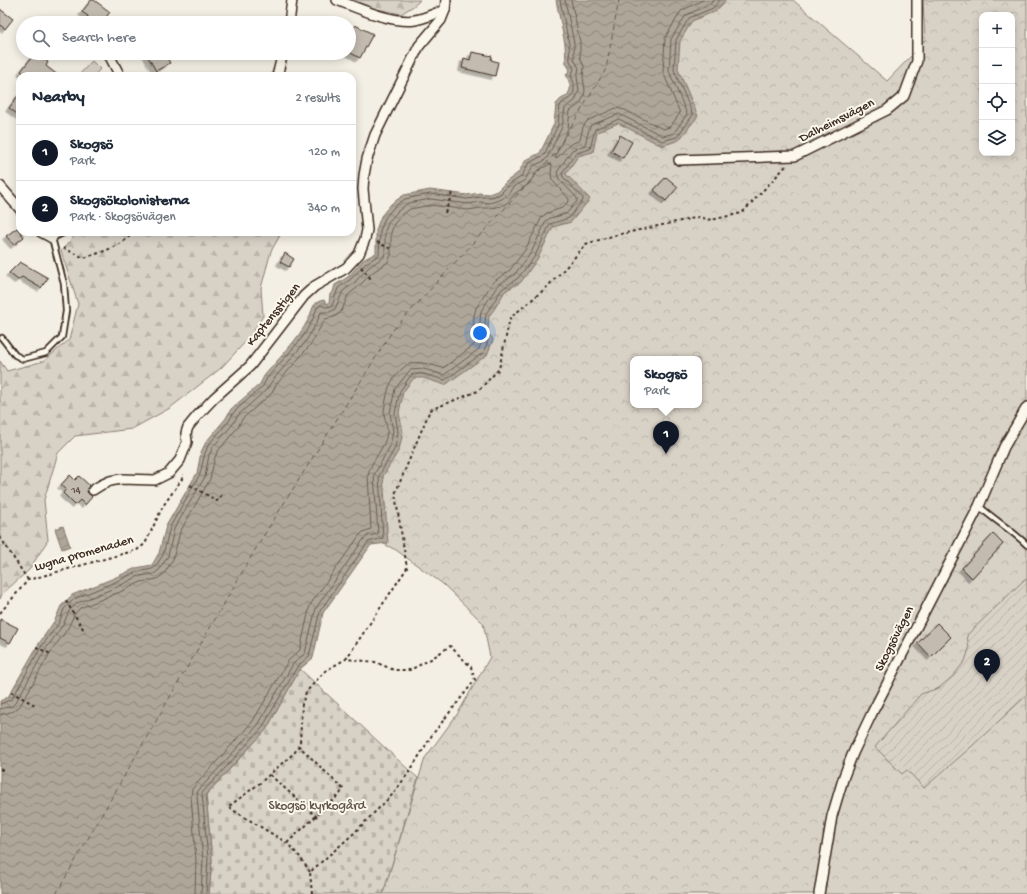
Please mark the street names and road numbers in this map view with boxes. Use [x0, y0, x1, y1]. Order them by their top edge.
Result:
street label: Dalheimsvägen [796, 95, 878, 147]
street label: Kaptensstigen [244, 280, 305, 350]
street label: Lugna promenaden [33, 532, 136, 575]
street label: Skogsövägen [872, 603, 918, 674]

